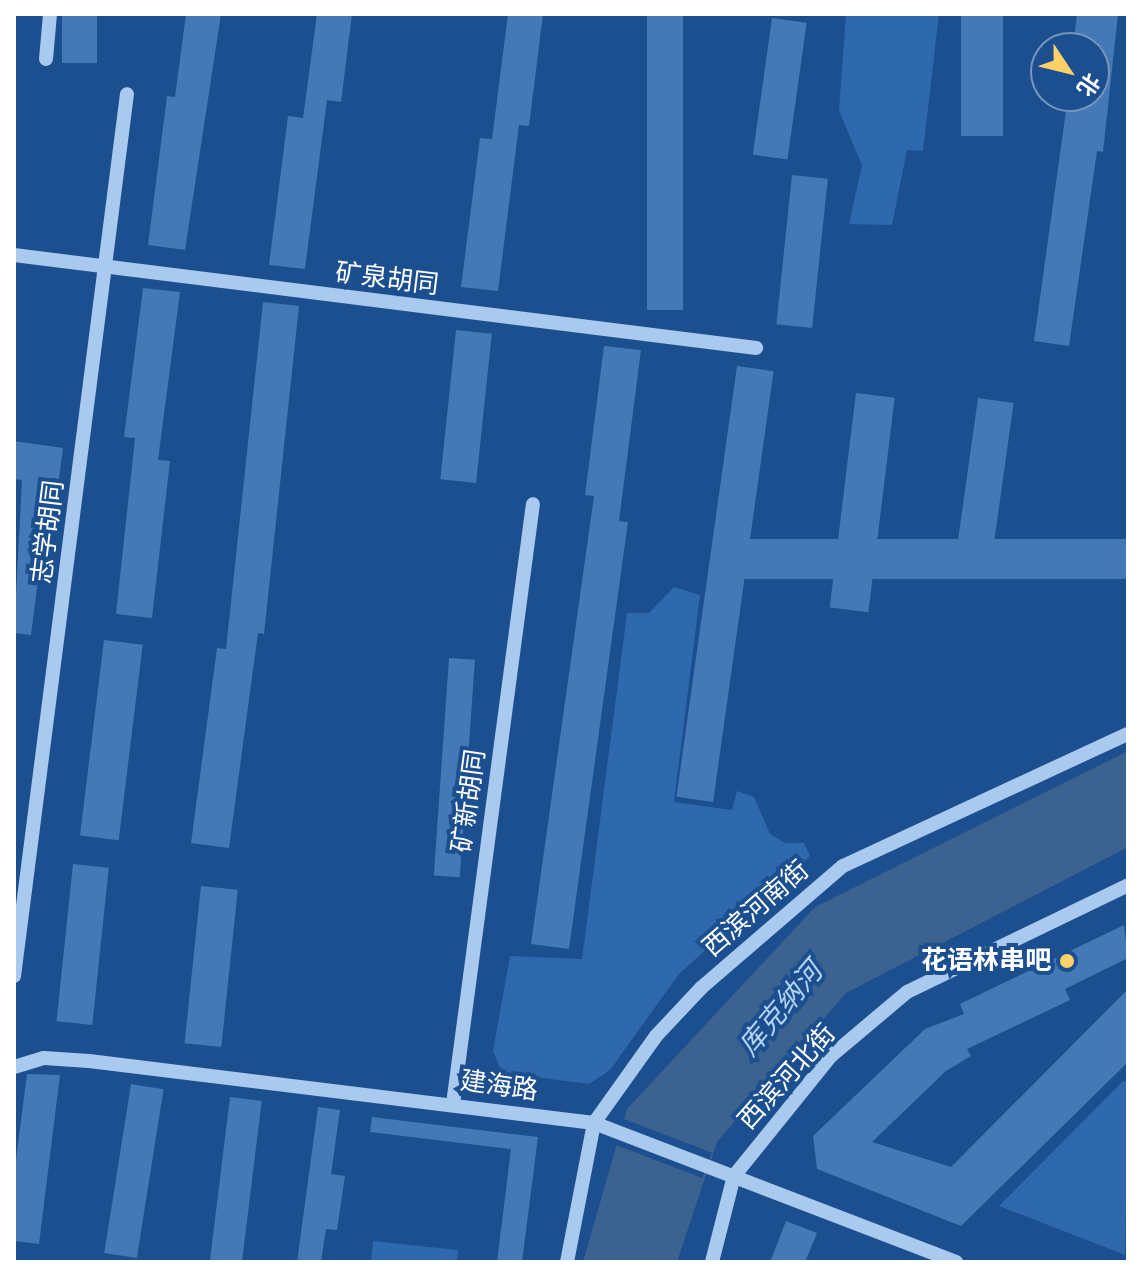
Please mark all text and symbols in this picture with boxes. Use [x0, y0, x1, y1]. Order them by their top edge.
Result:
north arrow [1030, 32, 1110, 112]
text: 北 [1071, 68, 1106, 102]
street label: 矿泉胡同 [333, 257, 441, 301]
street label: 志学胡同 [26, 478, 70, 586]
street label: 矿新胡同 [446, 747, 492, 855]
street label: 西滨河南街 [697, 855, 815, 963]
place label: 花语林串吧 [921, 945, 1051, 977]
marker: 花语林串吧 [1058, 952, 1076, 970]
water label: 库克纳河 [732, 955, 830, 1063]
street label: 西滨河北街 [732, 1018, 842, 1136]
street label: 建海路 [458, 1065, 540, 1107]

